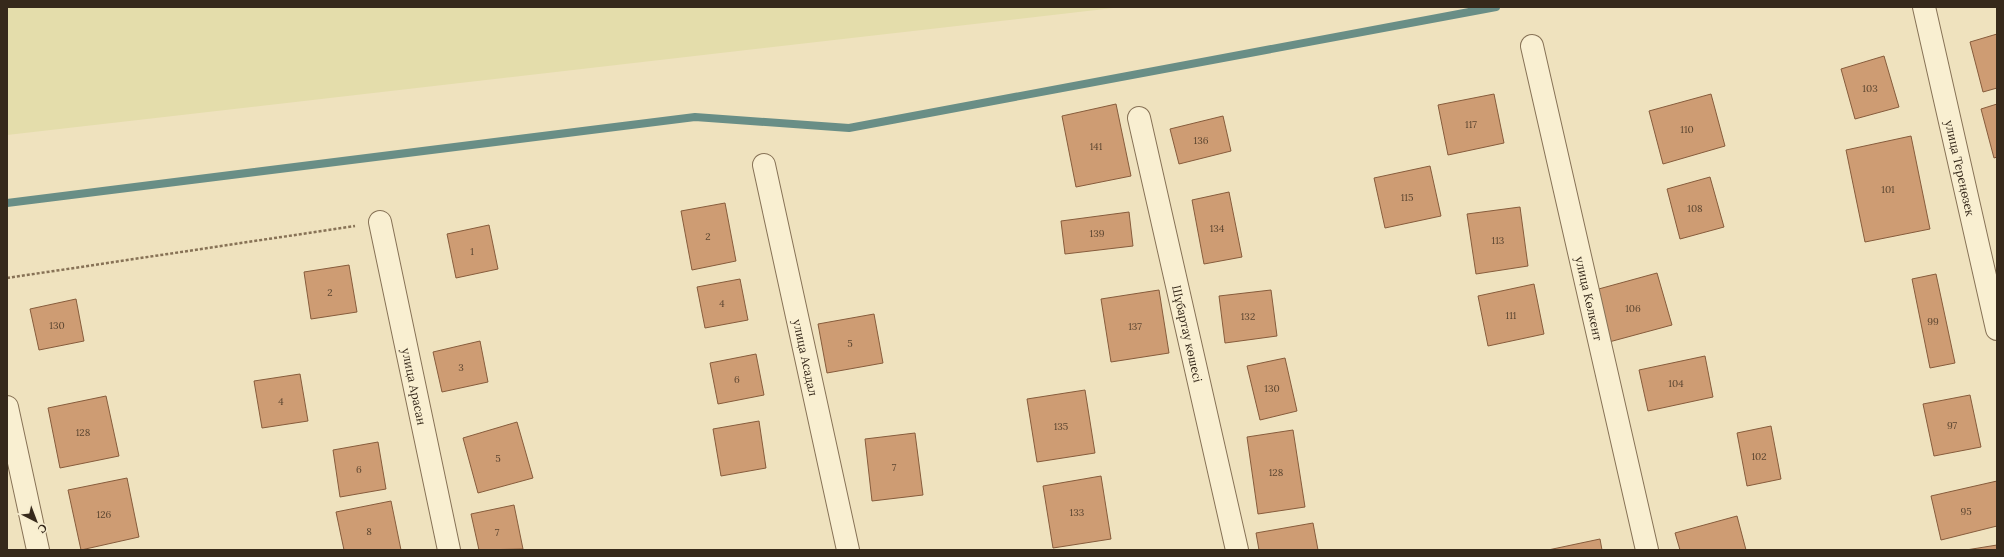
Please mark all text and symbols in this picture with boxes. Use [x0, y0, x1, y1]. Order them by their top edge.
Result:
house number: 103 [1862, 82, 1878, 95]
house number: 117 [1465, 118, 1477, 131]
street label: улица Тереңөзек [1942, 118, 1979, 218]
house number: 110 [1680, 123, 1694, 136]
house number: 136 [1194, 134, 1209, 147]
house number: 141 [1090, 140, 1103, 153]
house number: 101 [1881, 183, 1895, 196]
house number: 115 [1401, 191, 1413, 204]
house number: 108 [1687, 202, 1703, 215]
house number: 134 [1210, 222, 1225, 235]
house number: 139 [1090, 227, 1105, 240]
house number: 2 [705, 230, 711, 243]
house number: 113 [1492, 234, 1505, 247]
house number: 1 [470, 245, 474, 258]
street label: улица Көлкент [1573, 255, 1607, 342]
street label: Шұбартау көшесі [1170, 284, 1206, 384]
house number: 2 [327, 286, 333, 299]
house number: 4 [719, 297, 725, 310]
house number: 106 [1625, 302, 1641, 315]
house number: 111 [1506, 309, 1517, 322]
house number: 132 [1241, 310, 1255, 323]
house number: 99 [1927, 315, 1939, 328]
street label: улица Асадал [790, 318, 822, 397]
house number: 130 [49, 319, 65, 332]
house number: 137 [1128, 320, 1142, 333]
house number: 5 [847, 337, 853, 350]
street label: улица Арасан [399, 346, 430, 426]
house number: 3 [458, 361, 464, 374]
house number: 6 [734, 373, 740, 386]
house number: 104 [1668, 377, 1684, 390]
house number: 130 [1264, 382, 1280, 395]
house number: 4 [278, 395, 284, 408]
house number: 97 [1947, 419, 1957, 432]
house number: 135 [1054, 420, 1068, 433]
house number: 128 [76, 426, 91, 439]
house number: 102 [1751, 450, 1767, 463]
house number: 5 [495, 452, 501, 465]
house number: 7 [892, 461, 897, 474]
house number: 6 [356, 463, 362, 476]
house number: 128 [1269, 466, 1284, 479]
north arrow [16, 501, 56, 541]
house number: 95 [1960, 505, 1972, 518]
house number: 133 [1070, 506, 1085, 519]
house number: 126 [97, 508, 112, 521]
text: С [35, 521, 50, 536]
house number: 8 [366, 525, 372, 538]
house number: 7 [495, 526, 500, 539]

